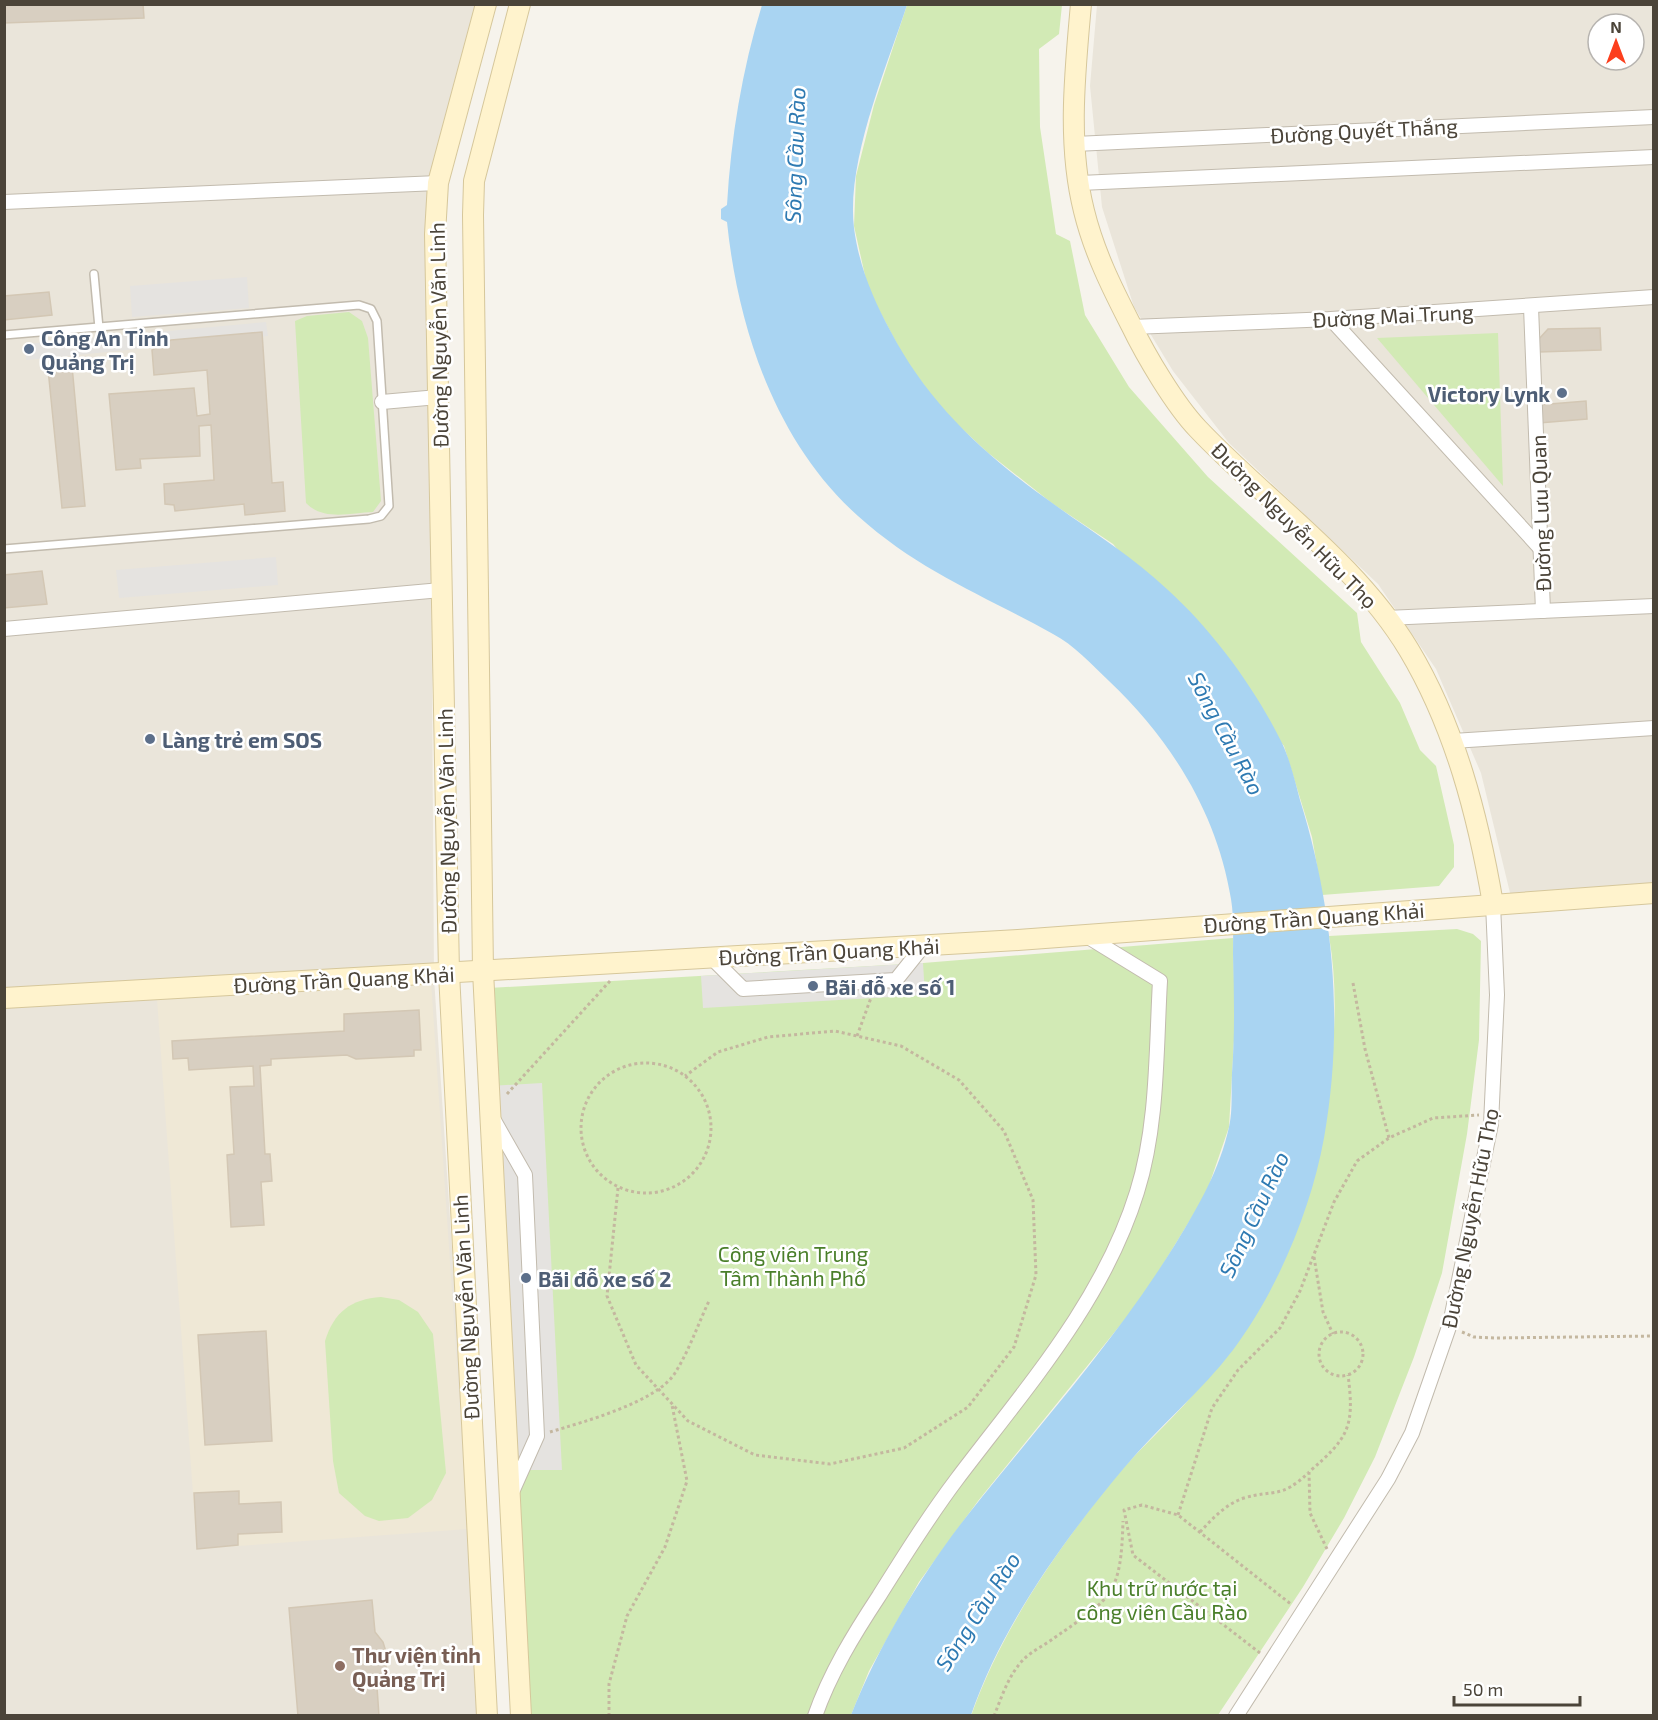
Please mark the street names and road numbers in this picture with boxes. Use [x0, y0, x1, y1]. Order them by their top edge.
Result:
street label: Đường Quyết Thắng [1270, 113, 1459, 148]
street label: Đường Nguyễn Văn Linh [424, 222, 452, 448]
street label: Đường Mai Trung [1312, 298, 1474, 332]
street label: Đường Lưu Quan [1525, 434, 1556, 592]
street label: Đường Nguyễn Hữu Thọ [1207, 437, 1383, 613]
street label: Đường Nguyễn Văn Linh [432, 708, 460, 934]
street label: Đường Trần Quang Khải [1203, 897, 1425, 938]
street label: Đường Trần Quang Khải [718, 933, 940, 970]
street label: Đường Trần Quang Khải [233, 961, 455, 998]
street label: Đường Nguyễn Hữu Thọ [1435, 1106, 1503, 1330]
street label: Đường Nguyễn Văn Linh [447, 1194, 483, 1420]

